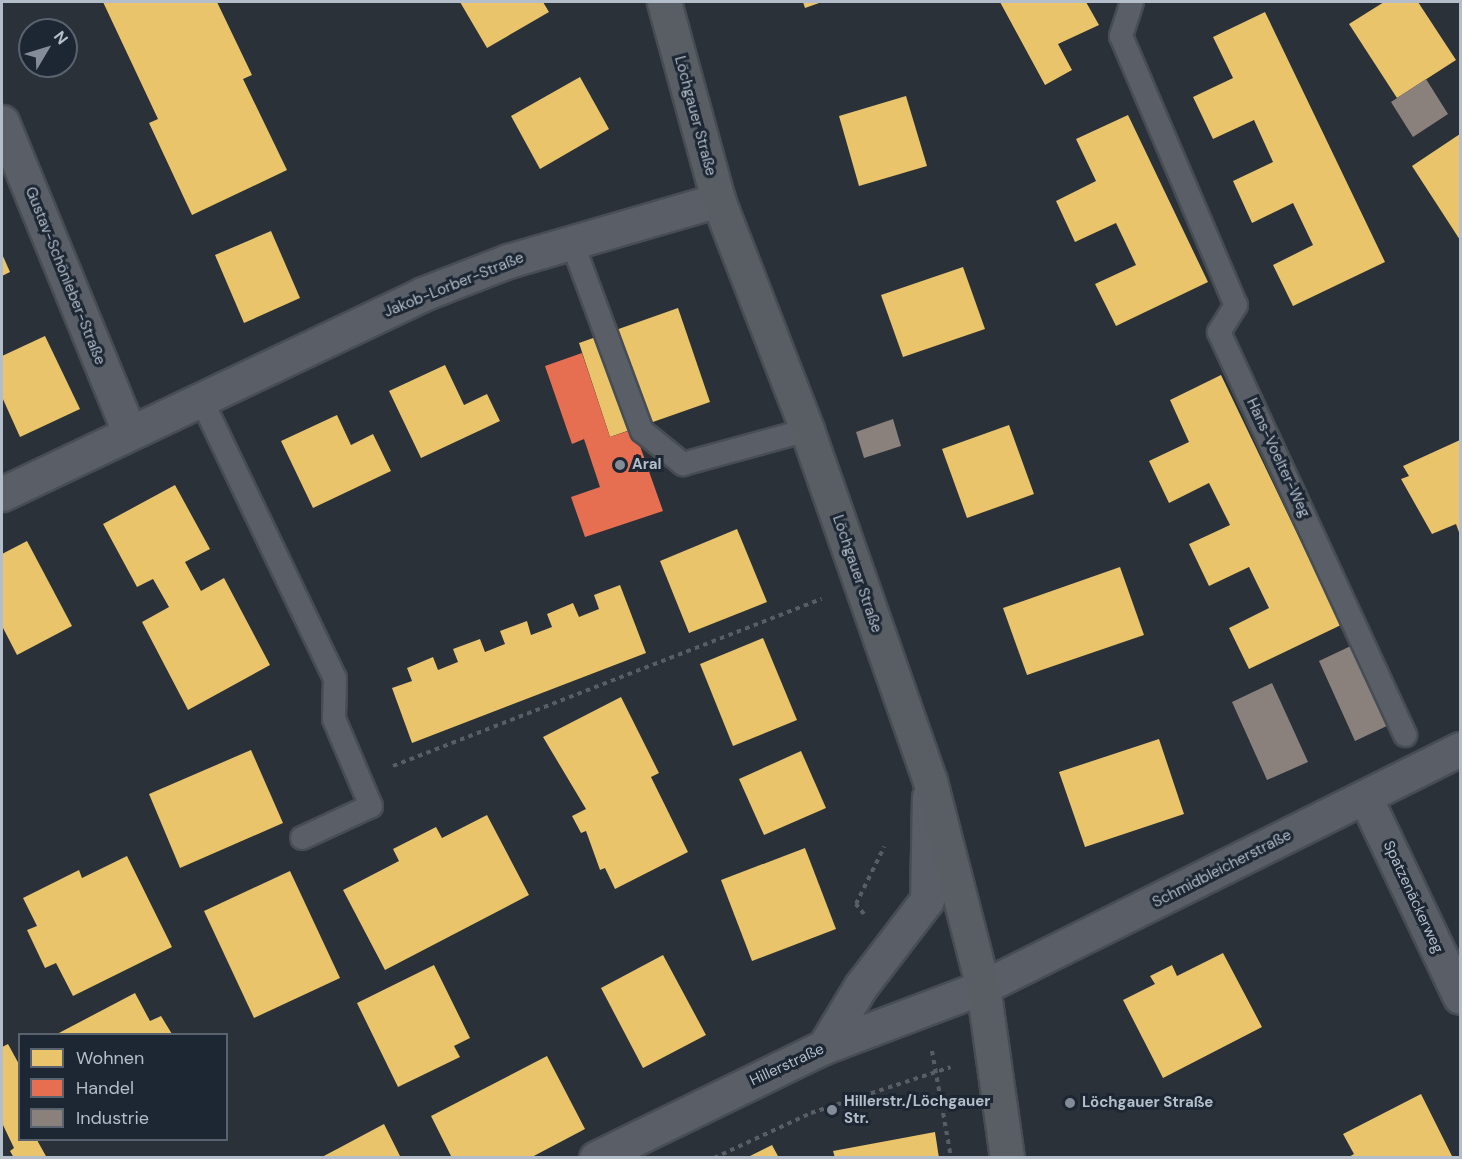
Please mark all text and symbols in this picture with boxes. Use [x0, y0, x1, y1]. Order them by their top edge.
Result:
north arrow [18, 18, 78, 78]
text: N [49, 27, 73, 49]
street label: Löchgauer Straße [670, 54, 720, 178]
street label: Gustav-Schönleber-Straße [21, 184, 109, 368]
street label: Jakob-Lorber-Straße [381, 249, 527, 321]
street label: Hans-Voelter-Weg [1242, 395, 1314, 521]
place label: Aral [632, 456, 662, 474]
marker: Aral [613, 458, 627, 472]
street label: Löchgauer Straße [828, 513, 886, 635]
street label: Schmidbleicherstraße [1150, 826, 1294, 912]
street label: Spatzenäckerweg [1379, 838, 1447, 956]
legend [18, 1033, 228, 1141]
street label: Hillerstraße [747, 1040, 827, 1090]
text: Wohnen [76, 1046, 144, 1070]
text: Handel [76, 1076, 134, 1100]
place label: Hillerstr./Löchgauer Str. [844, 1092, 990, 1127]
place label: Löchgauer Straße [1082, 1094, 1213, 1112]
marker: Löchgauer Straße [1063, 1096, 1077, 1110]
marker: Hillerstr./Löchgauer Str. [825, 1103, 839, 1117]
text: Industrie [76, 1106, 149, 1130]

